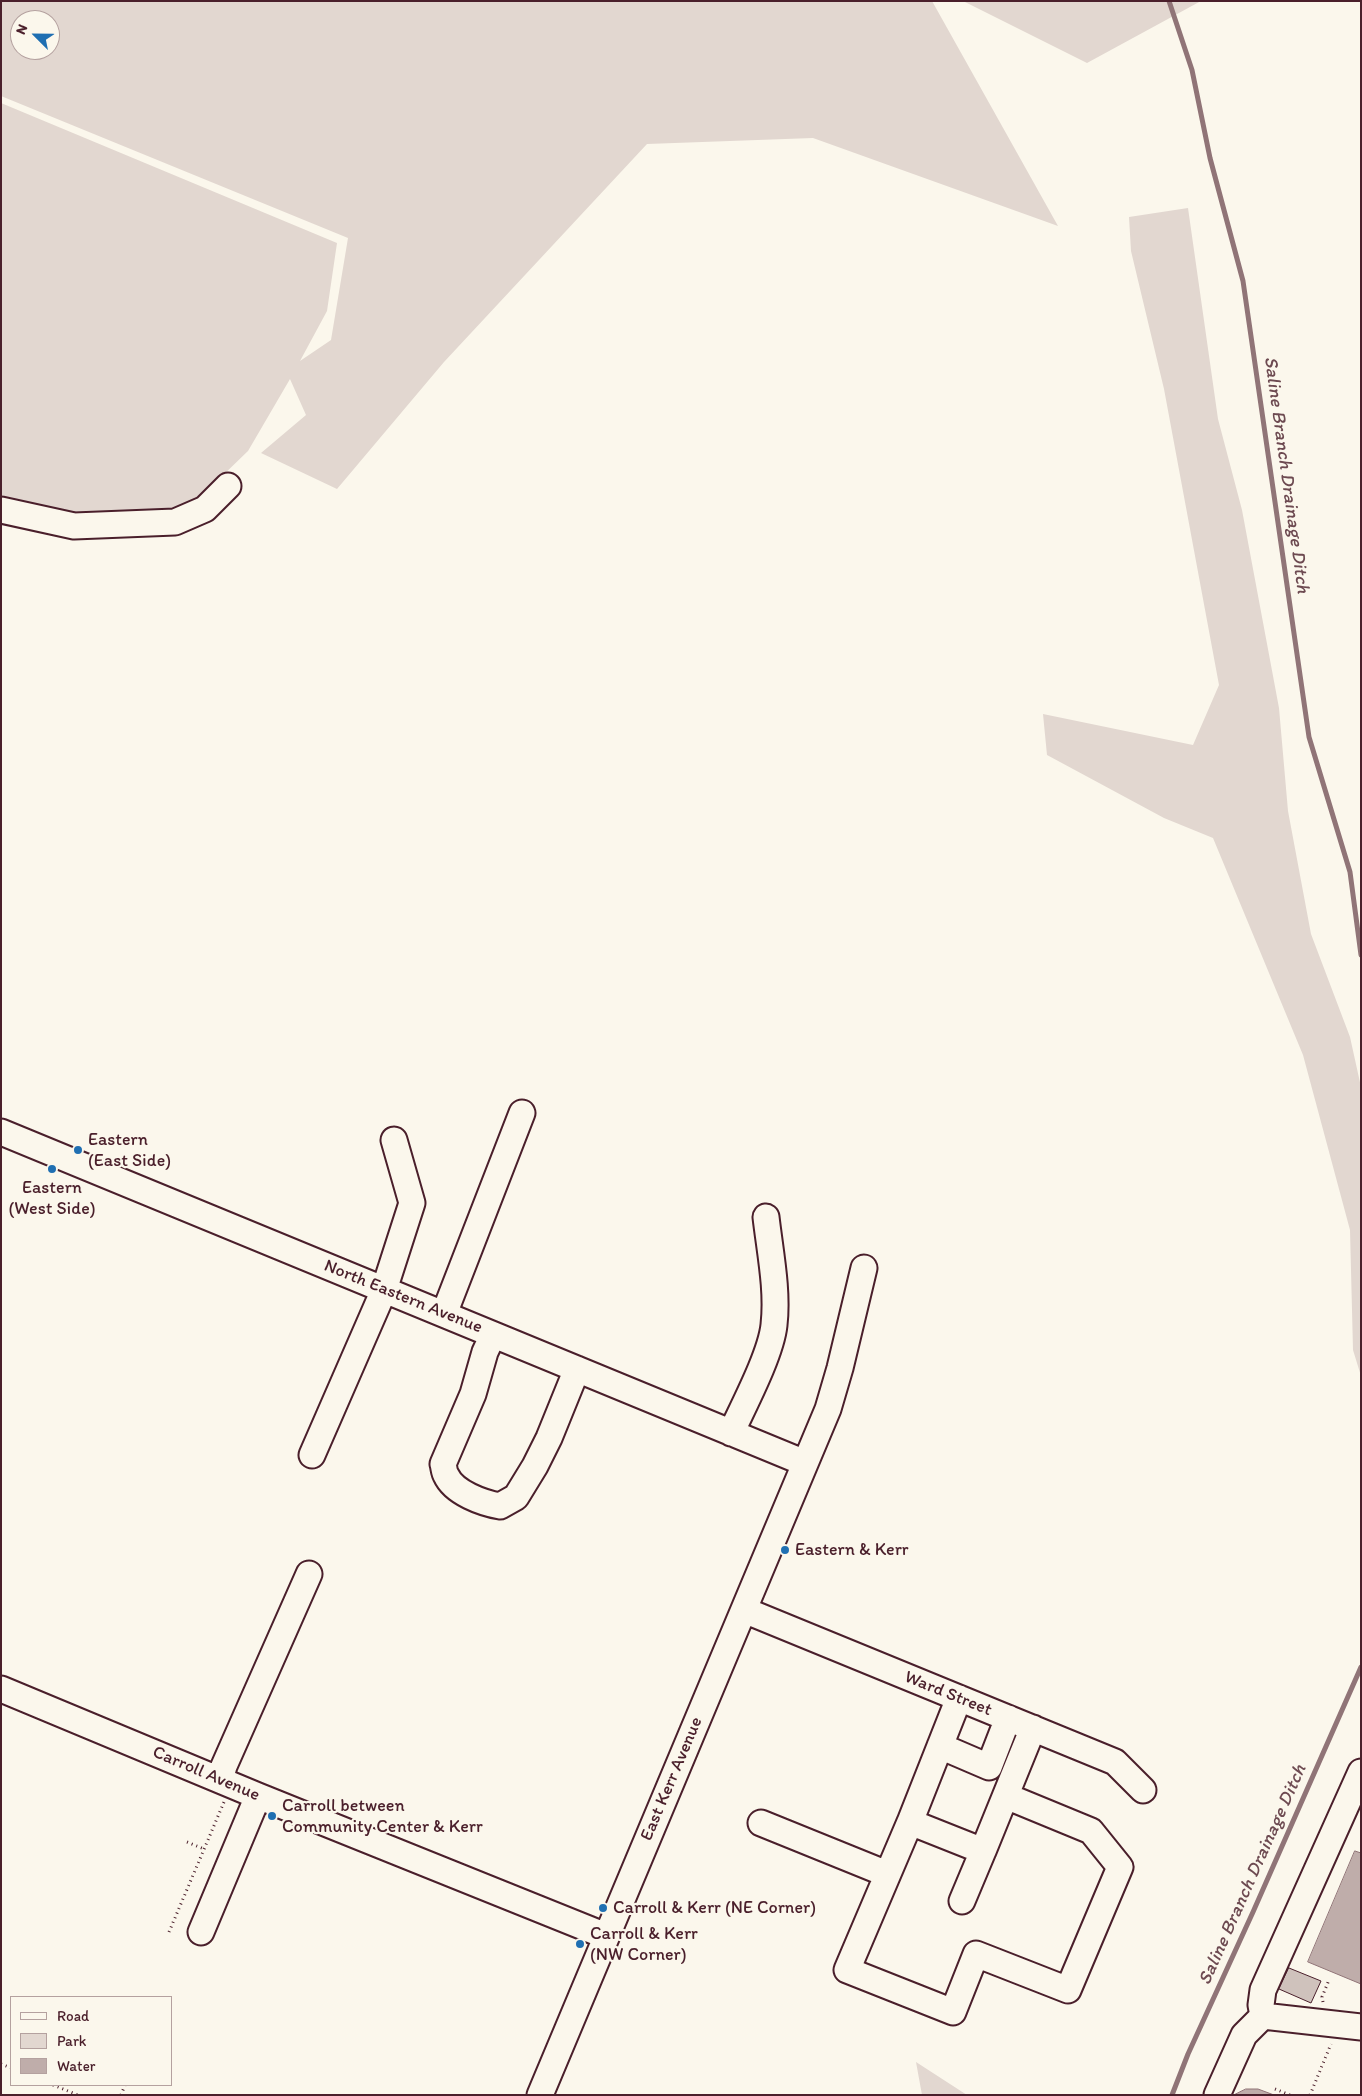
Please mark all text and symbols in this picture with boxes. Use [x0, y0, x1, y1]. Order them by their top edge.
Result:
north arrow [10, 10, 60, 60]
text: N [12, 22, 31, 37]
water label: Saline Branch Drainage Ditch [1258, 355, 1314, 595]
place label: Eastern (East Side) [88, 1129, 171, 1172]
marker: Eastern (East Side) [72, 1144, 84, 1156]
marker: Eastern (West Side) [46, 1163, 58, 1175]
place label: Eastern (West Side) [8, 1177, 96, 1220]
street label: North Eastern Avenue [321, 1255, 485, 1339]
place label: Eastern & Kerr [795, 1539, 909, 1561]
marker: Eastern & Kerr [779, 1544, 791, 1556]
street label: Ward Street [901, 1667, 995, 1721]
street label: East Kerr Avenue [636, 1714, 708, 1844]
street label: Carroll Avenue [149, 1742, 263, 1806]
water label: Saline Branch Drainage Ditch [1194, 1761, 1312, 1989]
place label: Carroll between Community Center & Kerr [282, 1795, 483, 1838]
marker: Carroll between Community Center & Kerr [266, 1810, 278, 1822]
place label: Carroll & Kerr (NE Corner) [613, 1897, 816, 1919]
marker: Carroll & Kerr (NE Corner) [597, 1902, 609, 1914]
place label: Carroll & Kerr (NW Corner) [590, 1923, 698, 1966]
marker: Carroll & Kerr (NW Corner) [574, 1938, 586, 1950]
legend [10, 1996, 172, 2086]
text: Road [57, 2007, 89, 2025]
text: Park [57, 2032, 87, 2050]
text: Water [57, 2057, 95, 2075]

